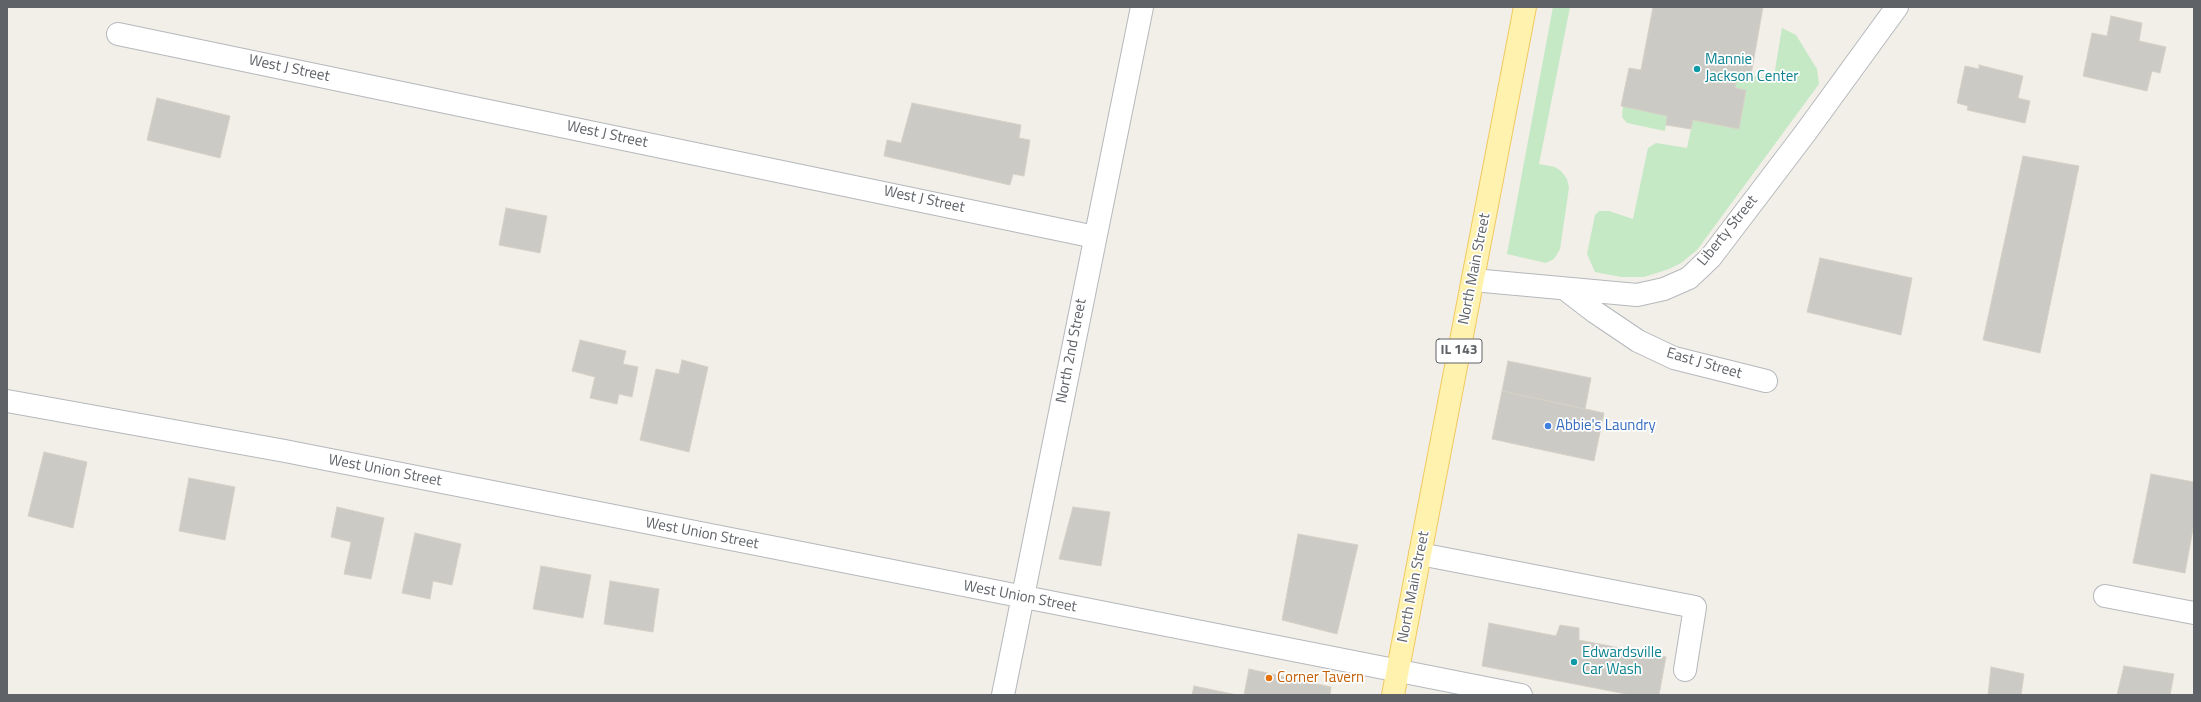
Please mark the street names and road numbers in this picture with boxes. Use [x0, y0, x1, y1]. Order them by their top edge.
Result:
street label: West J Street [247, 52, 331, 86]
street label: West J Street [565, 118, 649, 152]
street label: West J Street [882, 183, 966, 217]
street label: Liberty Street [1694, 192, 1762, 270]
street label: North Main Street [1455, 212, 1495, 326]
street label: North 2nd Street [1053, 297, 1091, 405]
road number: IL 143 [1436, 339, 1482, 363]
street label: East J Street [1664, 345, 1744, 383]
street label: West Union Street [327, 451, 443, 491]
street label: West Union Street [644, 514, 760, 554]
street label: North Main Street [1394, 530, 1434, 644]
street label: West Union Street [962, 577, 1078, 617]

